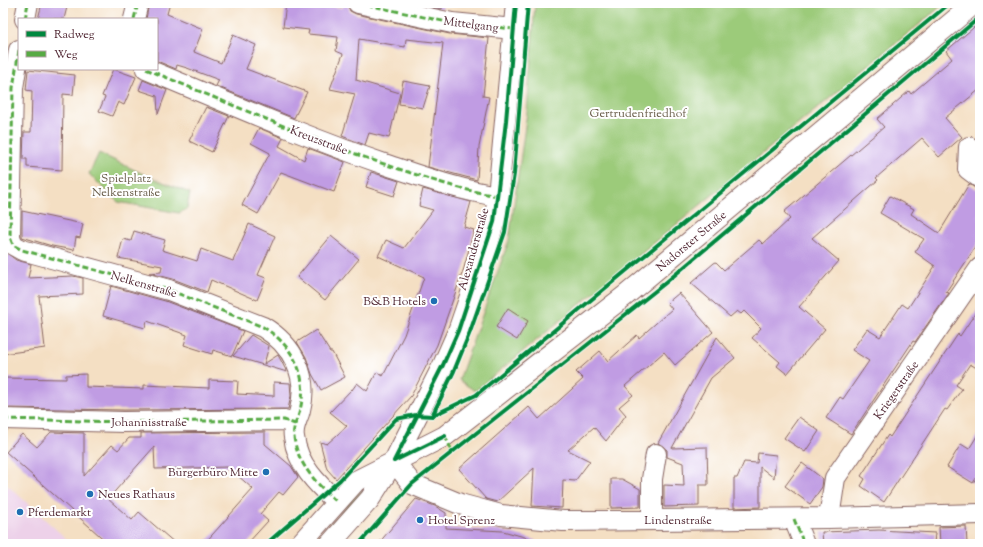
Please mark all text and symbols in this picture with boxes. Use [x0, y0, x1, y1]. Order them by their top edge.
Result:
street label: Mittelgang [442, 13, 500, 37]
legend [18, 18, 158, 70]
text: Radweg [54, 26, 95, 44]
text: Weg [54, 46, 78, 64]
park label: Gertrudenfriedhof [590, 105, 687, 123]
street label: Kreuzstraße [287, 122, 351, 160]
park label: Spielplatz Nelkenstraße [92, 170, 160, 202]
street label: Alexanderstraße [454, 206, 494, 293]
street label: Nadorster Straße [652, 207, 731, 277]
street label: Nelkenstraße [108, 267, 179, 303]
place label: B&B Hotels [363, 293, 426, 311]
marker: B&B Hotels [429, 296, 439, 306]
street label: Kriegerstraße [870, 357, 924, 424]
street label: Johannisstraße [110, 414, 187, 432]
place label: Bürgerbüro Mitte [168, 464, 258, 482]
marker: Bürgerbüro Mitte [261, 467, 271, 477]
place label: Neues Rathaus [98, 486, 175, 504]
marker: Neues Rathaus [85, 489, 95, 499]
place label: Pferdemarkt [28, 504, 91, 522]
marker: Pferdemarkt [15, 507, 25, 517]
place label: Hotel Sprenz [428, 512, 496, 530]
street label: Lindenstraße [644, 512, 712, 530]
marker: Hotel Sprenz [415, 515, 425, 525]

